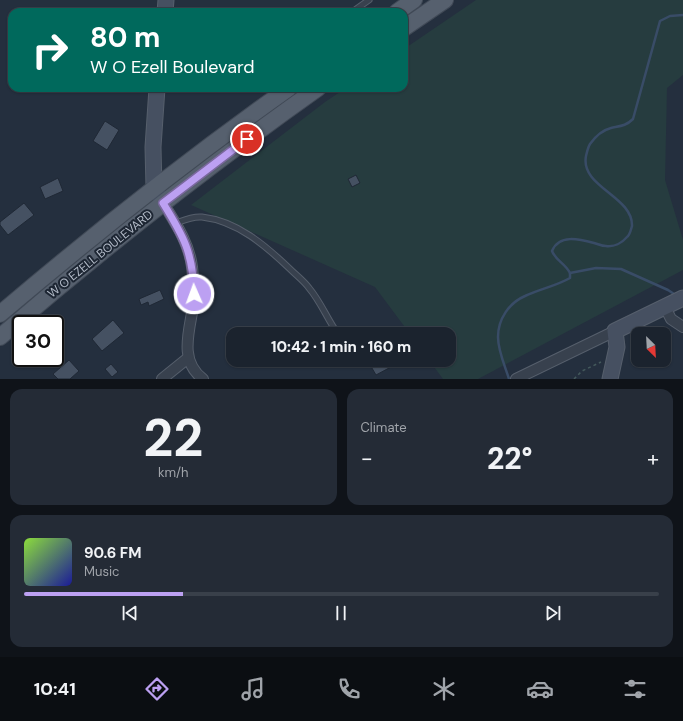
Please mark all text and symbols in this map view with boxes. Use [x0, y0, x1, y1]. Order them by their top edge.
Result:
text: 80 m [90, 19, 160, 56]
icon: right [24, 24, 76, 76]
text: W O Ezell Boulevard [90, 55, 255, 79]
pin [230, 122, 264, 156]
icon: arrive [236, 128, 258, 150]
street label: W O EZELL BOULEVARD [44, 207, 156, 301]
position arrow [173, 273, 215, 315]
speed limit sign: 30 [12, 315, 64, 367]
north arrow [631, 327, 671, 367]
map controls [631, 327, 671, 367]
text: 10:42 · 1 min · 160 m [271, 337, 411, 357]
text: 22 [143, 404, 203, 472]
text: Climate [361, 419, 407, 436]
text: 22° [487, 439, 533, 478]
text: − [361, 444, 373, 473]
text: + [647, 444, 659, 473]
text: km/h [158, 464, 189, 481]
text: 90.6 FM [84, 543, 141, 563]
text: Music [84, 563, 119, 580]
icon: previous [119, 602, 141, 624]
icon: pause [330, 602, 352, 624]
icon: next [542, 602, 564, 624]
icon: directions [143, 675, 171, 703]
icon: music [239, 675, 267, 703]
icon: phone [335, 675, 363, 703]
icon: climate [430, 675, 458, 703]
icon: car [526, 675, 554, 703]
icon: filters [621, 675, 649, 703]
text: 10:41 [34, 677, 76, 701]

